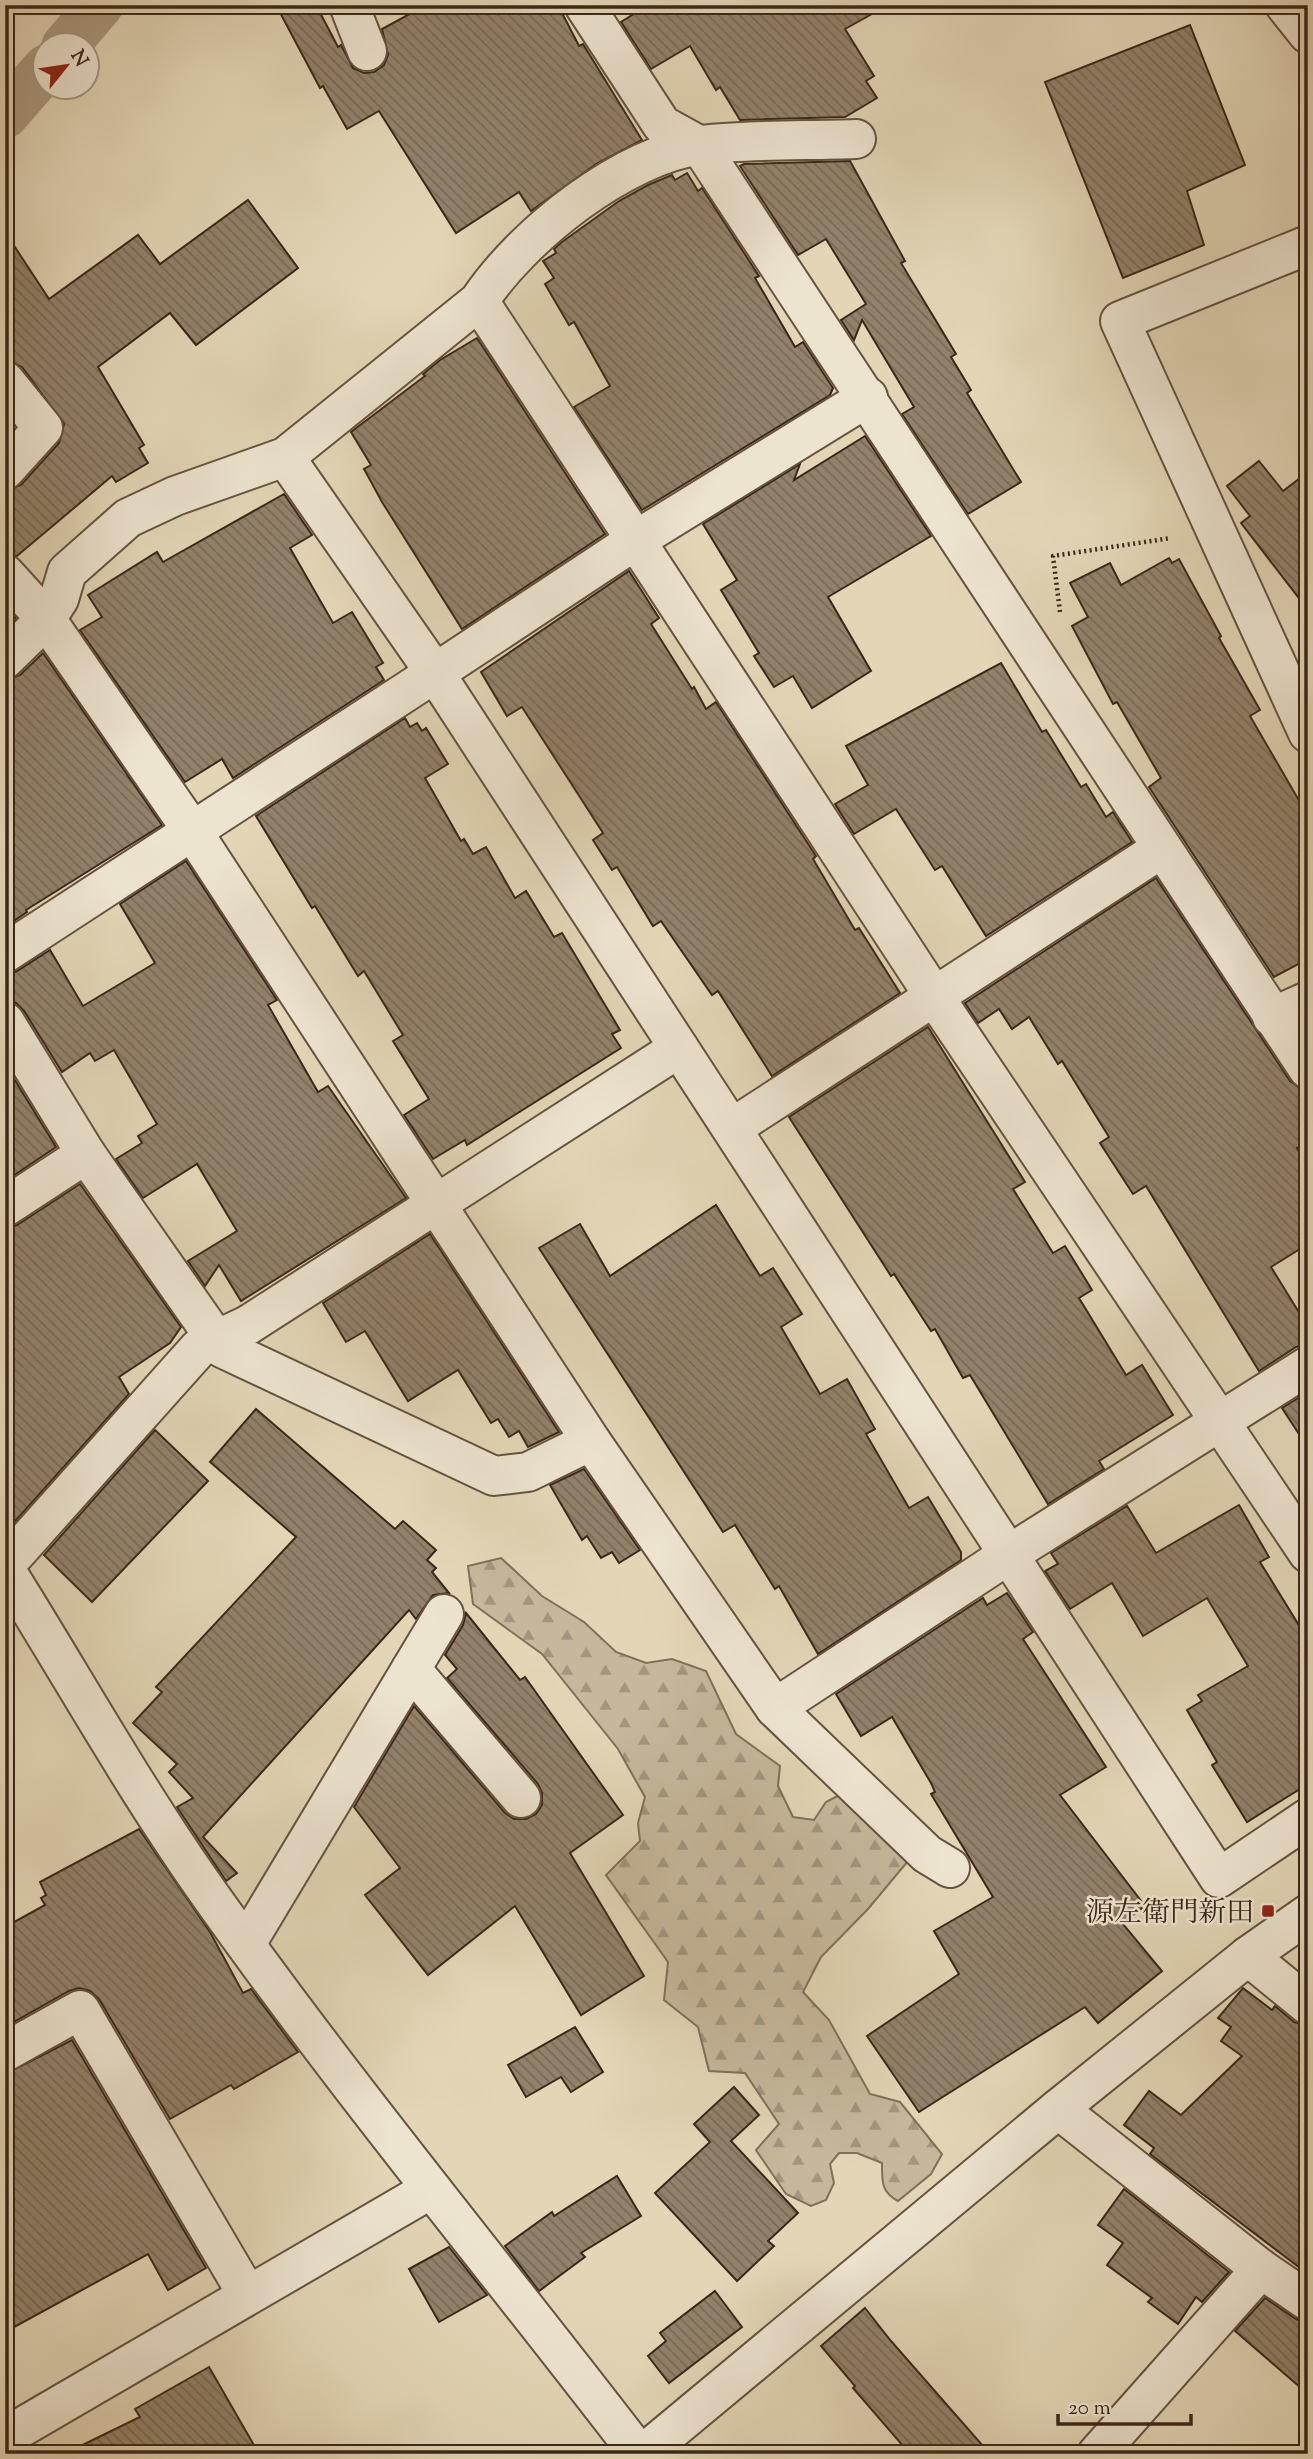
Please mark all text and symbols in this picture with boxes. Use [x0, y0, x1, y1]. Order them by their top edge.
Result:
north arrow [32, 32, 102, 102]
text: N [63, 45, 94, 72]
place label: 源左衛門新田 [1086, 1894, 1254, 1934]
marker: 源左衛門新田 [1260, 1903, 1276, 1919]
scale bar [1058, 2382, 1190, 2426]
text: 20 m [1068, 2394, 1111, 2424]

